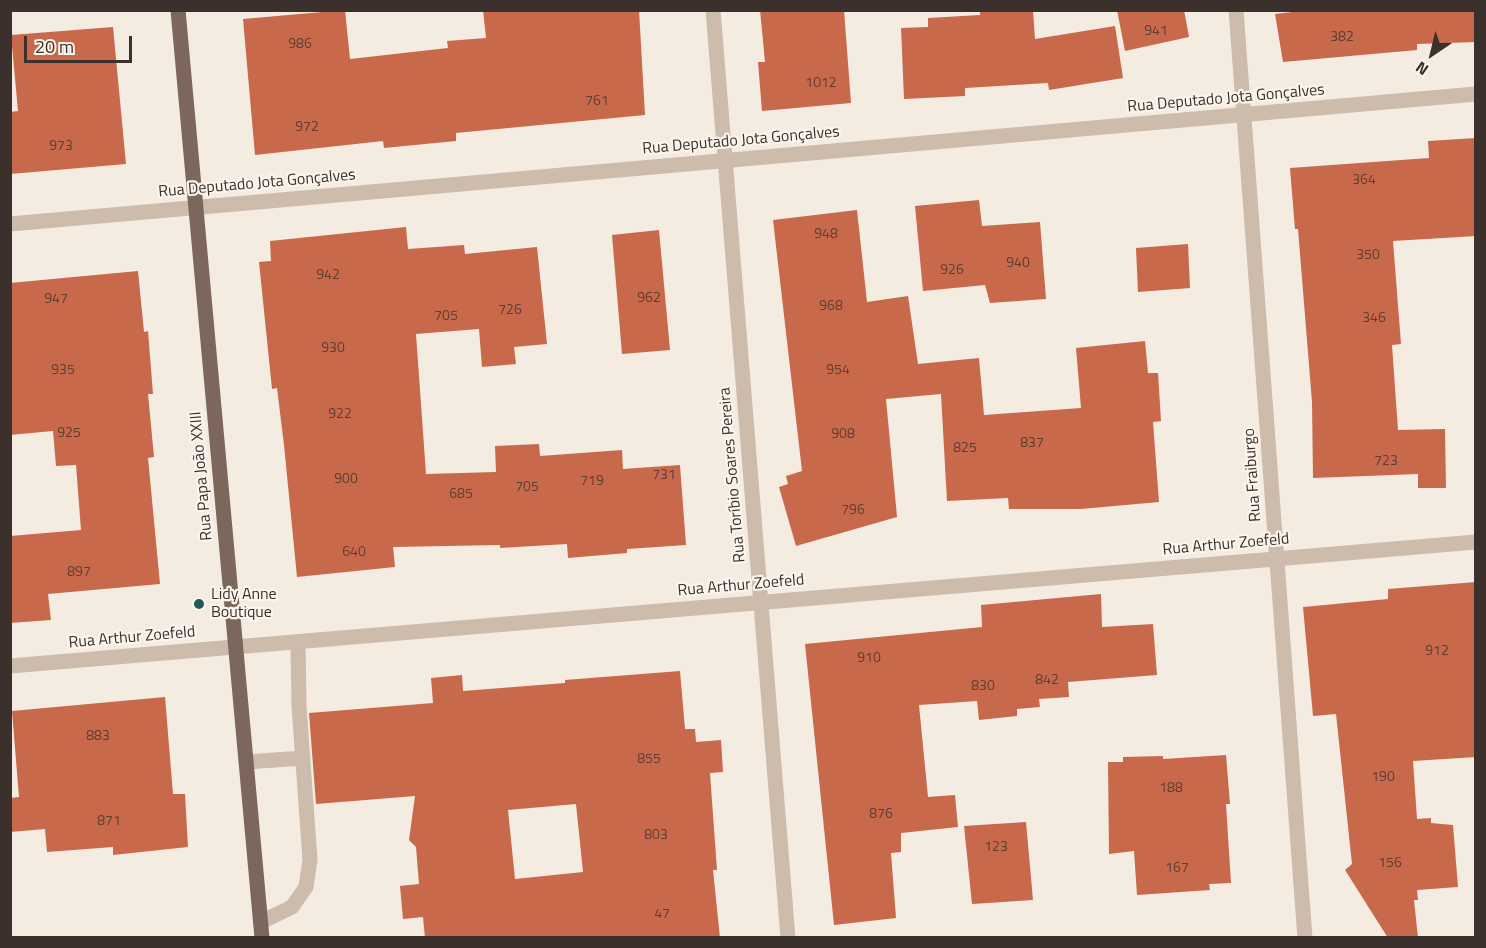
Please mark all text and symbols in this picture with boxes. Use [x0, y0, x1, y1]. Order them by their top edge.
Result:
scale bar [27, 24, 135, 62]
house number: 941 [1144, 24, 1168, 40]
north arrow [1402, 24, 1462, 84]
house number: 382 [1330, 30, 1354, 46]
text: 20 m [35, 33, 74, 60]
house number: 986 [288, 37, 312, 53]
text: N [1410, 56, 1433, 82]
house number: 1012 [805, 76, 837, 92]
street label: Rua Deputado Jota Gonçalves [1127, 81, 1325, 117]
house number: 761 [585, 94, 609, 110]
house number: 972 [295, 120, 319, 136]
street label: Rua Deputado Jota Gonçalves [642, 123, 840, 159]
house number: 973 [49, 139, 73, 155]
street label: Rua Deputado Jota Gonçalves [158, 166, 356, 202]
house number: 364 [1352, 173, 1376, 189]
house number: 948 [814, 227, 838, 243]
house number: 350 [1356, 248, 1380, 264]
house number: 940 [1006, 256, 1030, 272]
house number: 926 [940, 263, 964, 279]
house number: 942 [316, 268, 340, 284]
house number: 962 [637, 291, 661, 307]
house number: 947 [44, 292, 68, 308]
house number: 968 [819, 299, 843, 315]
house number: 726 [498, 303, 522, 319]
house number: 705 [434, 309, 458, 325]
house number: 346 [1362, 311, 1386, 327]
house number: 930 [321, 341, 345, 357]
house number: 935 [51, 363, 75, 379]
house number: 954 [826, 363, 850, 379]
street label: Rua Toríbio Soares Pereira [716, 387, 750, 563]
house number: 922 [328, 407, 352, 423]
street label: Rua Papa João XXIII [187, 410, 217, 542]
house number: 925 [57, 426, 81, 442]
house number: 908 [831, 427, 855, 443]
street label: Rua Fraiburgo [1240, 427, 1266, 523]
house number: 837 [1020, 436, 1044, 452]
house number: 825 [953, 441, 977, 457]
house number: 723 [1374, 454, 1398, 470]
house number: 731 [652, 468, 676, 484]
house number: 900 [334, 472, 358, 488]
house number: 719 [580, 474, 604, 490]
house number: 705 [515, 480, 539, 496]
house number: 685 [449, 487, 473, 503]
house number: 796 [841, 503, 865, 519]
street label: Rua Arthur Zoefeld [1162, 530, 1290, 560]
house number: 640 [342, 545, 366, 561]
house number: 897 [67, 565, 91, 581]
street label: Rua Arthur Zoefeld [677, 571, 805, 601]
place label: Lidy Anne Boutique [211, 585, 277, 623]
marker: Lidy Anne Boutique [192, 597, 206, 611]
street label: Rua Arthur Zoefeld [68, 623, 196, 653]
house number: 912 [1425, 644, 1449, 660]
house number: 910 [857, 651, 881, 667]
house number: 842 [1035, 673, 1059, 689]
house number: 830 [971, 679, 995, 695]
house number: 883 [86, 729, 110, 745]
house number: 855 [637, 752, 661, 768]
house number: 190 [1371, 770, 1395, 786]
house number: 188 [1159, 781, 1183, 797]
house number: 876 [869, 807, 893, 823]
house number: 871 [97, 814, 121, 830]
house number: 803 [644, 828, 668, 844]
house number: 123 [984, 840, 1008, 856]
house number: 156 [1378, 856, 1402, 872]
house number: 167 [1165, 861, 1189, 877]
house number: 47 [654, 907, 670, 923]

